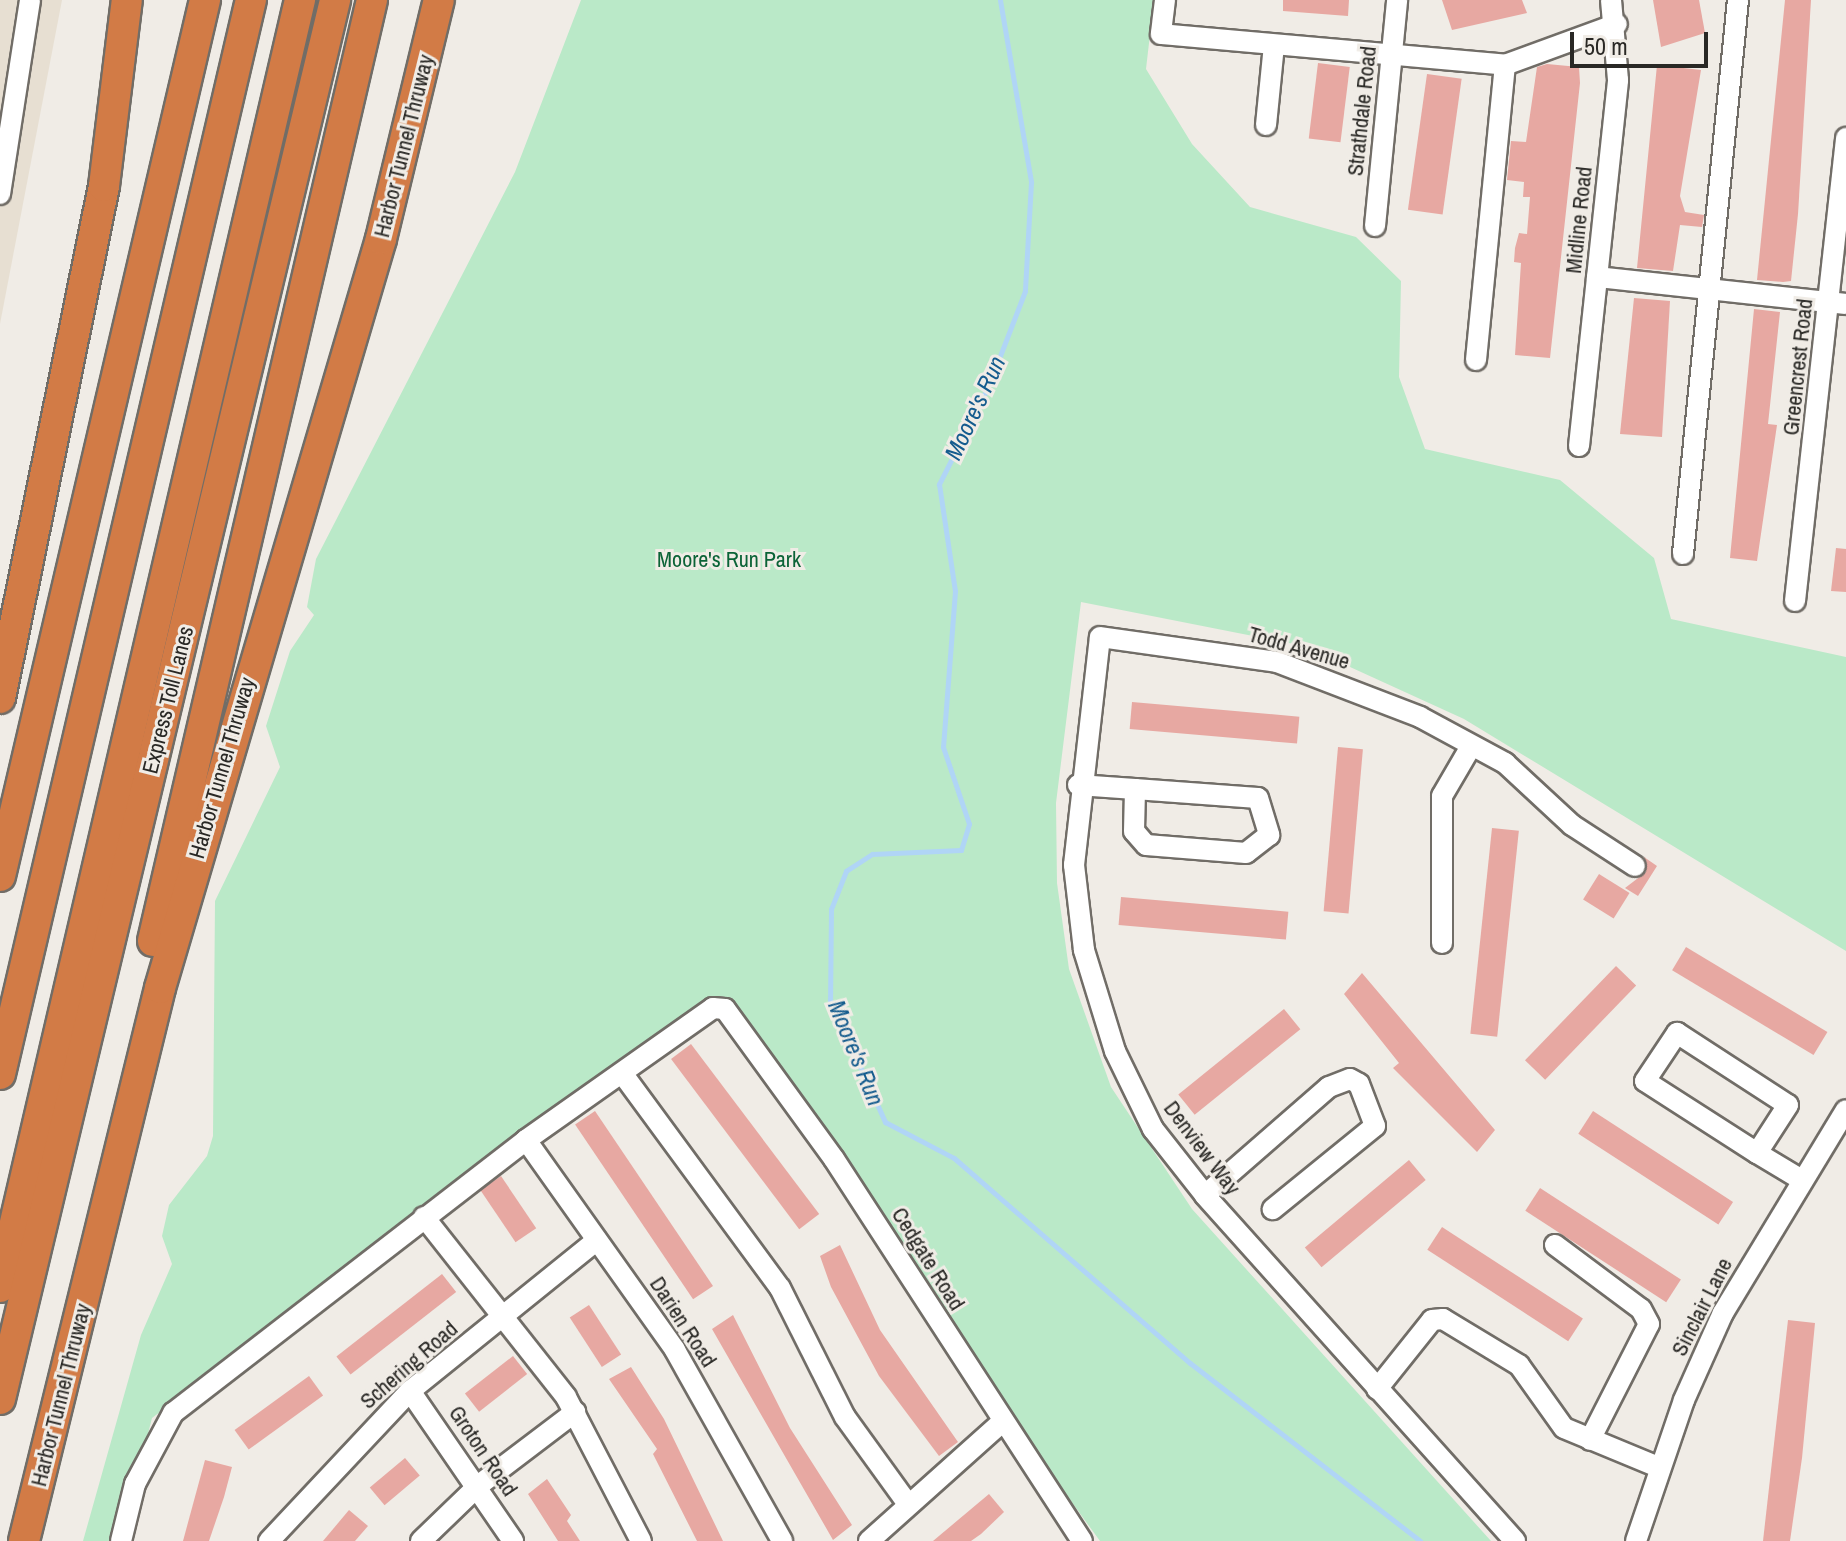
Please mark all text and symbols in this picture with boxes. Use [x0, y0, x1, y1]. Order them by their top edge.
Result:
scale bar [1574, 16, 1712, 66]
text: 50 m [1584, 30, 1628, 62]
street label: Strathdale Road [1342, 45, 1382, 177]
street label: Harbor Tunnel Thruway [368, 52, 440, 240]
street label: Midline Road [1560, 165, 1598, 275]
street label: Greencrest Road [1778, 297, 1818, 437]
water label: Moore's Run [939, 352, 1011, 464]
park label: Moore's Run Park [657, 547, 801, 573]
street label: Todd Avenue [1245, 621, 1353, 675]
street label: Express Toll Lanes [137, 623, 199, 777]
street label: Harbor Tunnel Thruway [183, 674, 261, 862]
water label: Moore's Run [822, 996, 890, 1110]
street label: Denview Way [1158, 1096, 1246, 1200]
street label: Cedgate Road [886, 1203, 970, 1315]
street label: Sinclair Lane [1666, 1254, 1738, 1360]
street label: Darien Road [644, 1272, 722, 1372]
street label: Harbor Tunnel Thruway [25, 1301, 97, 1489]
street label: Schering Road [355, 1316, 463, 1414]
street label: Groton Road [443, 1401, 523, 1501]

